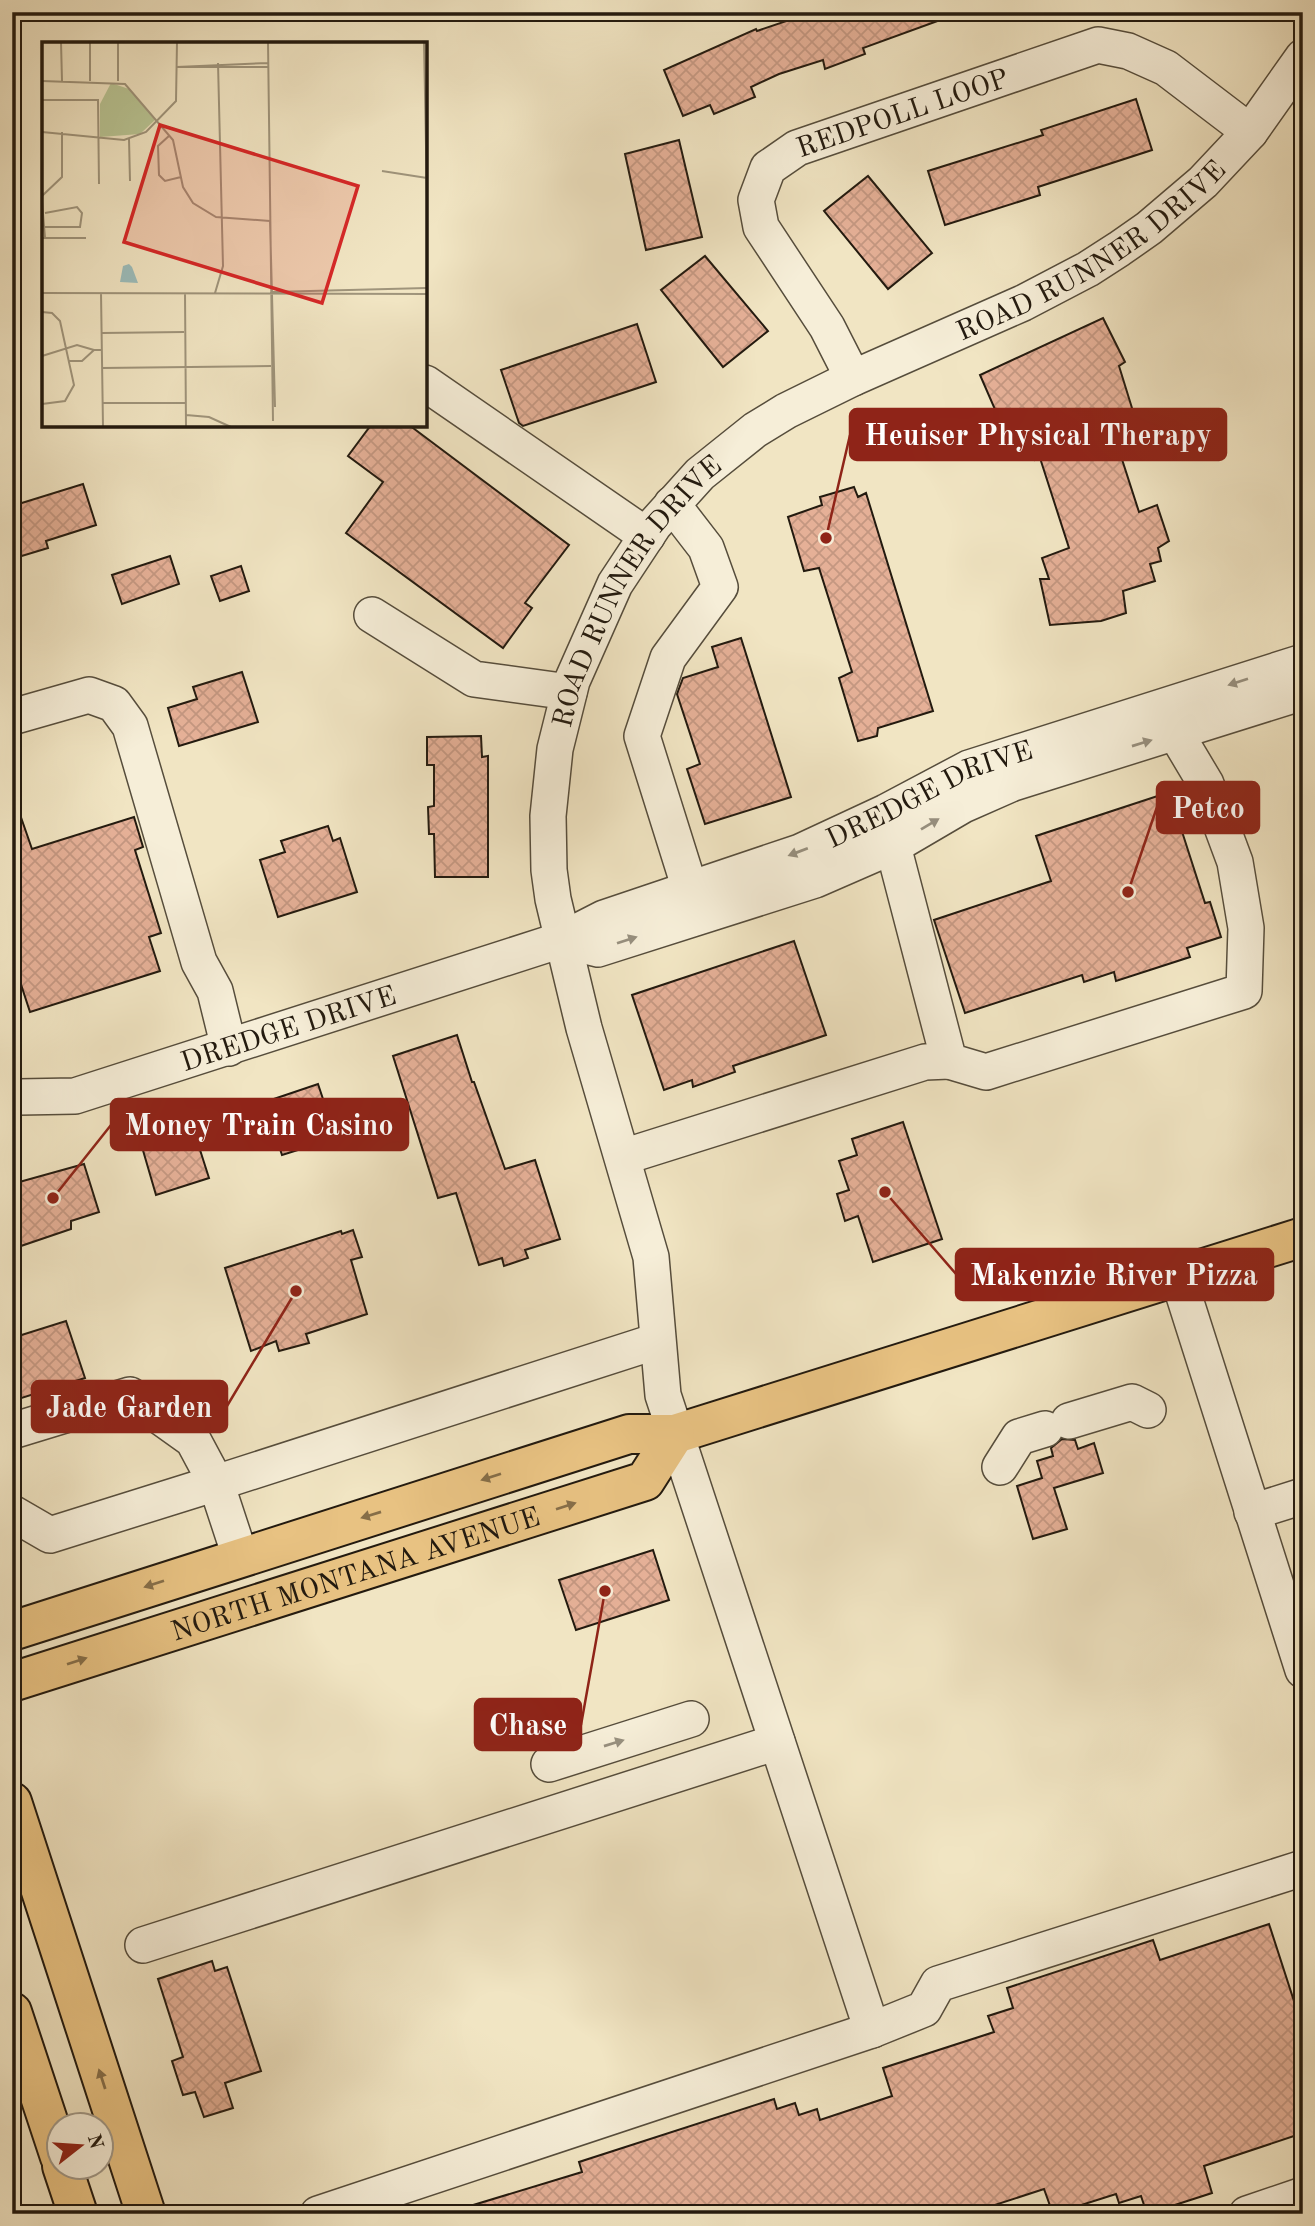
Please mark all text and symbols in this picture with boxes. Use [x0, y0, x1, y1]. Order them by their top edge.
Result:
inset map [42, 42, 427, 427]
street label: REDPOLL LOOP [793, 66, 1013, 164]
street label: ROAD RUNNER DRIVE [953, 156, 1232, 348]
callout: Heuiser Physical Therapy [850, 409, 1226, 460]
text: Heuiser Physical Therapy [864, 422, 1212, 452]
street label: ROAD RUNNER DRIVE [550, 452, 728, 731]
one-way arrow [1227, 678, 1248, 688]
one-way arrow [1131, 737, 1152, 747]
street label: DREDGE DRIVE [823, 738, 1037, 855]
callout: Petco [1157, 782, 1259, 833]
text: Petco [1171, 795, 1245, 825]
one-way arrow [921, 818, 940, 831]
one-way arrow [788, 847, 809, 858]
one-way arrow [617, 934, 638, 945]
street label: DREDGE DRIVE [178, 983, 400, 1078]
callout: Money Train Casino [111, 1099, 408, 1150]
text: Money Train Casino [124, 1112, 394, 1142]
callout: Makenzie River Pizza [956, 1249, 1273, 1300]
text: Makenzie River Pizza [970, 1262, 1258, 1292]
callout: Jade Garden [32, 1381, 227, 1432]
text: Jade Garden [46, 1394, 212, 1424]
one-way arrow [481, 1473, 502, 1483]
one-way arrow [556, 1501, 577, 1511]
street label: NORTH MONTANA AVENUE [168, 1504, 544, 1648]
one-way arrow [360, 1510, 381, 1521]
one-way arrow [144, 1580, 165, 1590]
one-way arrow [67, 1655, 88, 1666]
callout: Chase [475, 1699, 581, 1750]
text: Chase [489, 1712, 567, 1742]
one-way arrow [604, 1738, 625, 1748]
one-way arrow [96, 2068, 107, 2089]
north arrow [46, 2110, 116, 2180]
text: N [83, 2132, 105, 2152]

